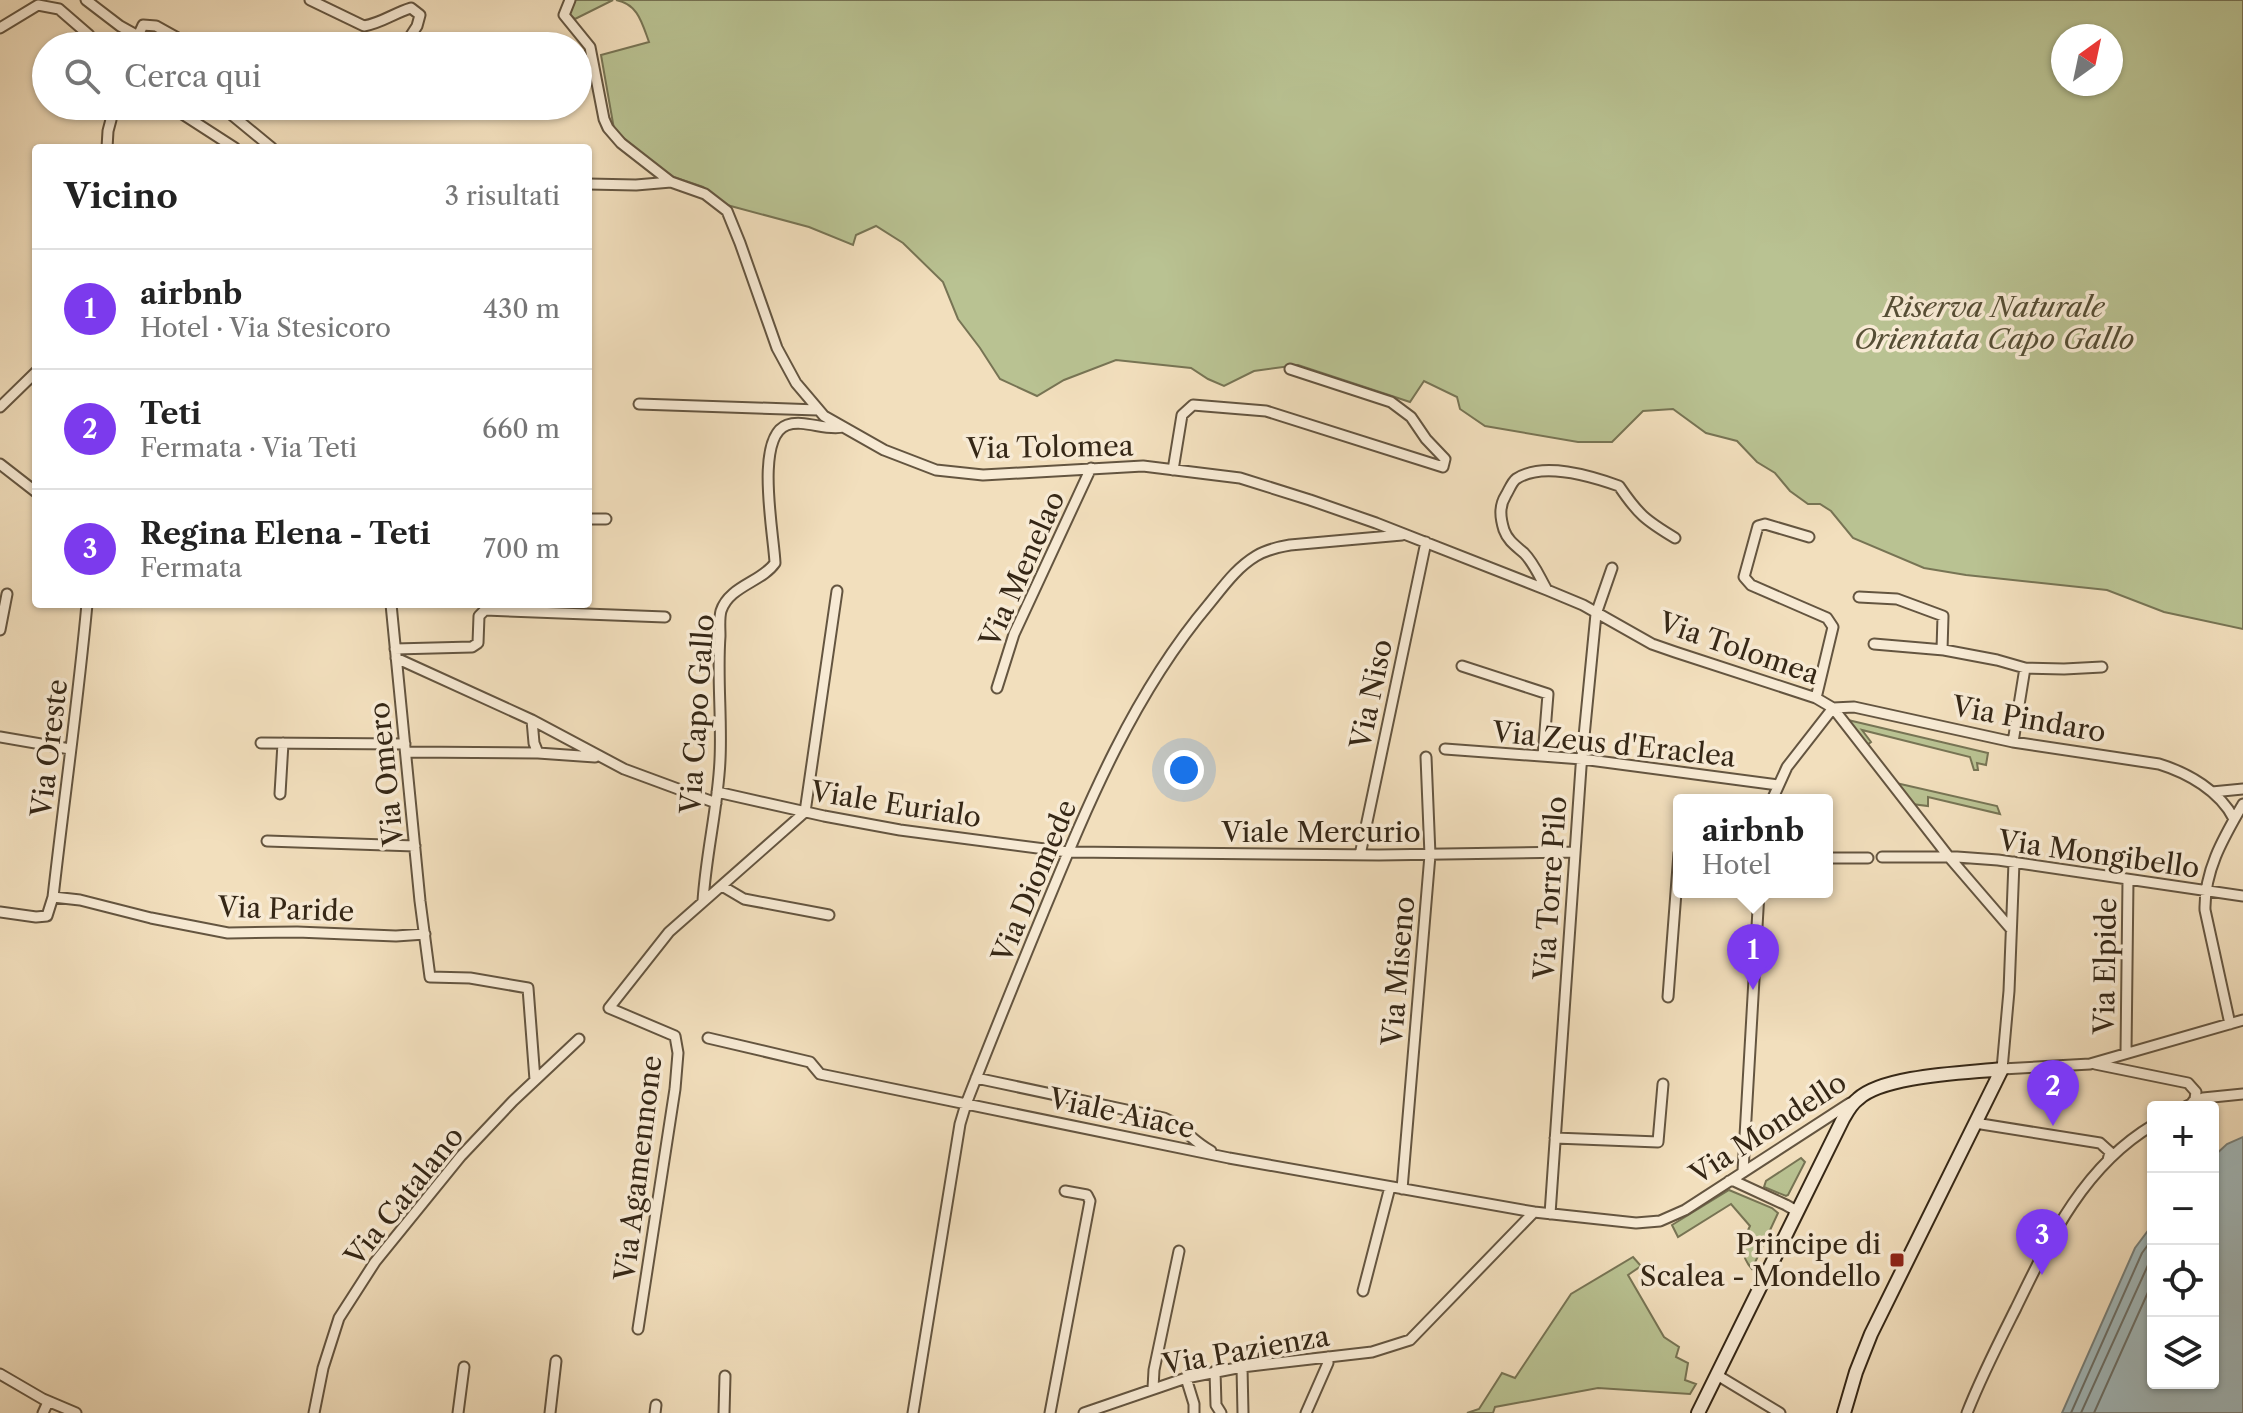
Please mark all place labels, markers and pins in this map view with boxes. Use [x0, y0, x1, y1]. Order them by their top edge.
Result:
pin: 1 [1727, 924, 1779, 990]
pin: 2 [2027, 1060, 2079, 1126]
pin: 3 [2016, 1209, 2068, 1275]
place label: Principe di Scalea - Mondello [1640, 1227, 1881, 1293]
marker: Principe di Scalea - Mondello [1888, 1251, 1906, 1269]

